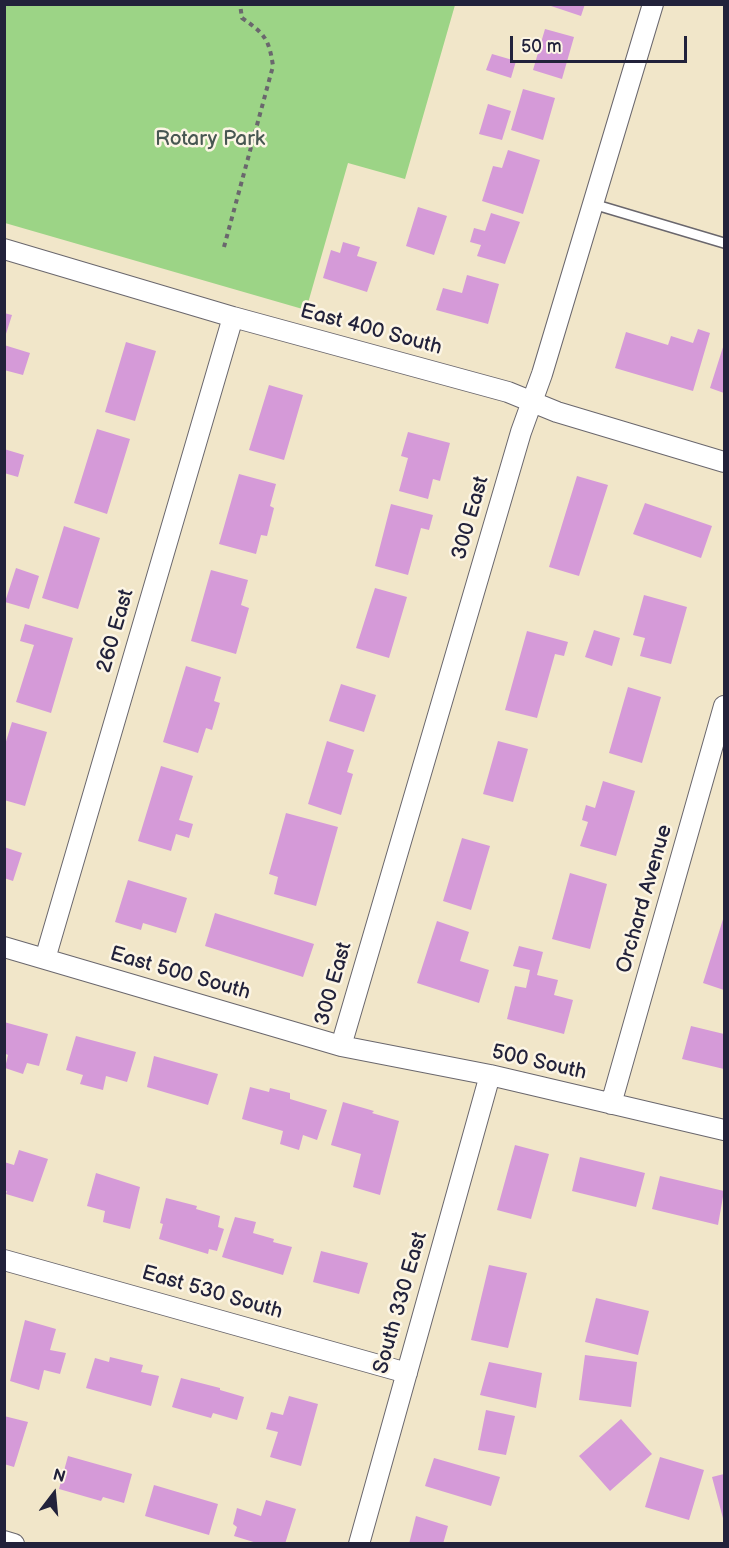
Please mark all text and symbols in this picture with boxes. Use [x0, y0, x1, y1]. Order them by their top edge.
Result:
scale bar [513, 24, 690, 62]
text: 50 m [521, 36, 562, 57]
park label: Rotary Park [155, 127, 265, 153]
street label: East 400 South [297, 299, 445, 361]
street label: 300 East [447, 473, 495, 563]
street label: 260 East [92, 586, 140, 676]
street label: Orchard Avenue [612, 822, 678, 976]
street label: 300 East [310, 939, 358, 1029]
street label: East 500 South [107, 942, 253, 1006]
street label: 500 South [489, 1040, 589, 1086]
street label: South 330 East [369, 1229, 433, 1377]
street label: East 530 South [139, 1261, 285, 1325]
north arrow [24, 1464, 84, 1524]
text: N [51, 1465, 68, 1487]

